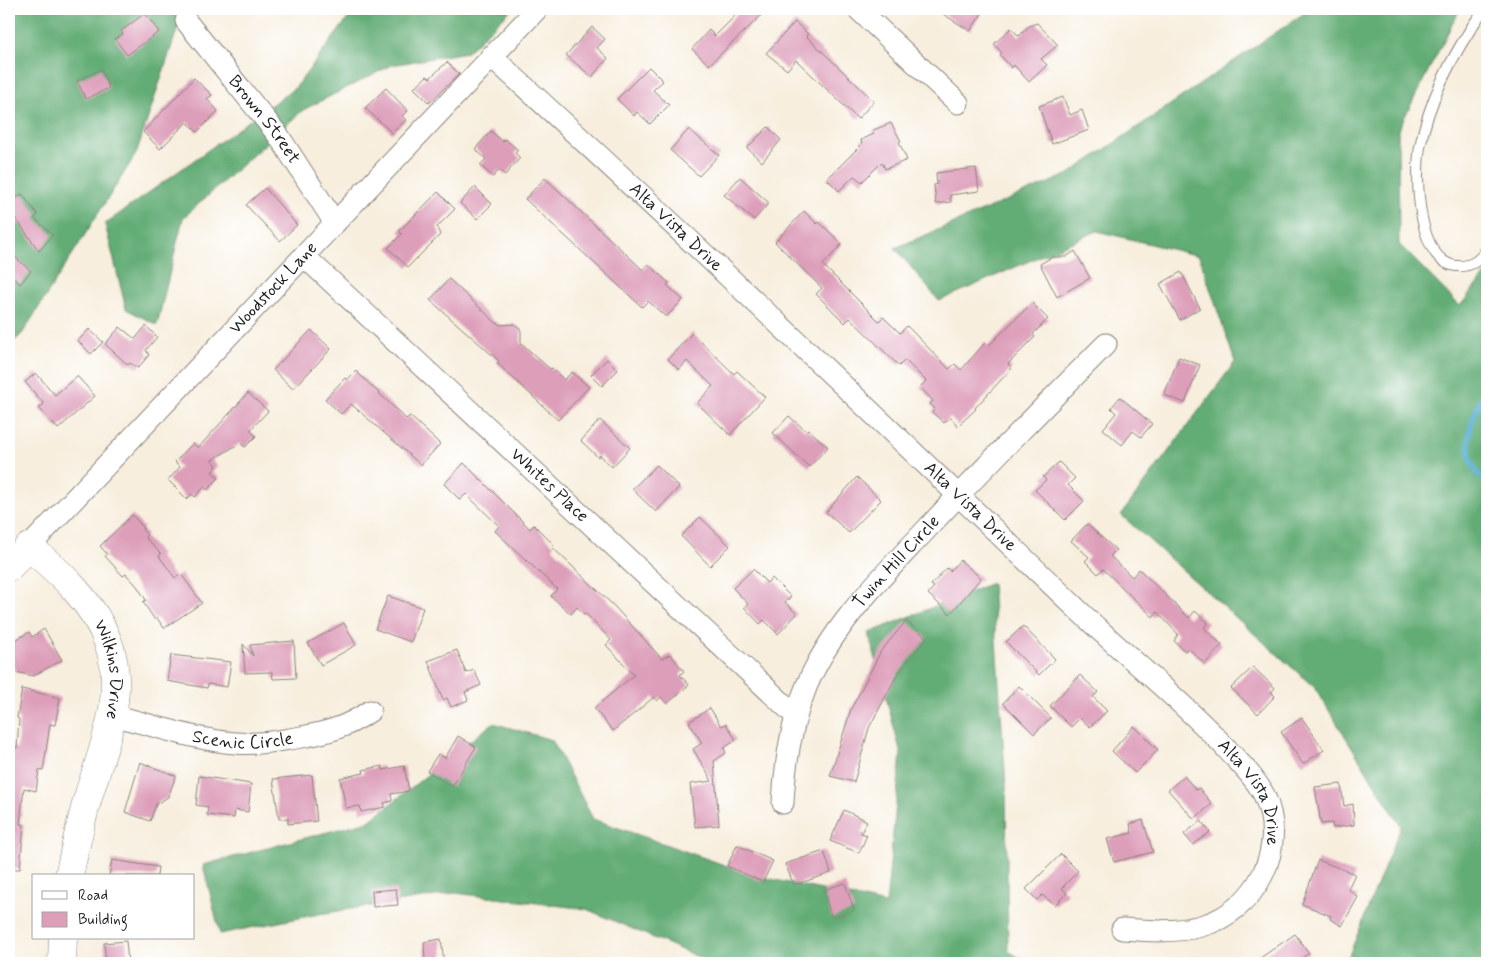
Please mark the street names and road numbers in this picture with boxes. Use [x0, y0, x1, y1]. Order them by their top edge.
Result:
street label: Brown Street [223, 70, 306, 169]
street label: Alta Vista Drive [624, 177, 728, 277]
street label: Woodstock Lane [224, 237, 323, 340]
street label: Whites Place [505, 443, 594, 528]
street label: Alta Vista Drive [918, 456, 1022, 557]
street label: Twin Hill Circle [848, 510, 945, 614]
street label: Wilkins Drive [88, 616, 127, 721]
street label: Scenic Circle [190, 725, 295, 756]
street label: Alta Vista Drive [1212, 734, 1285, 847]

